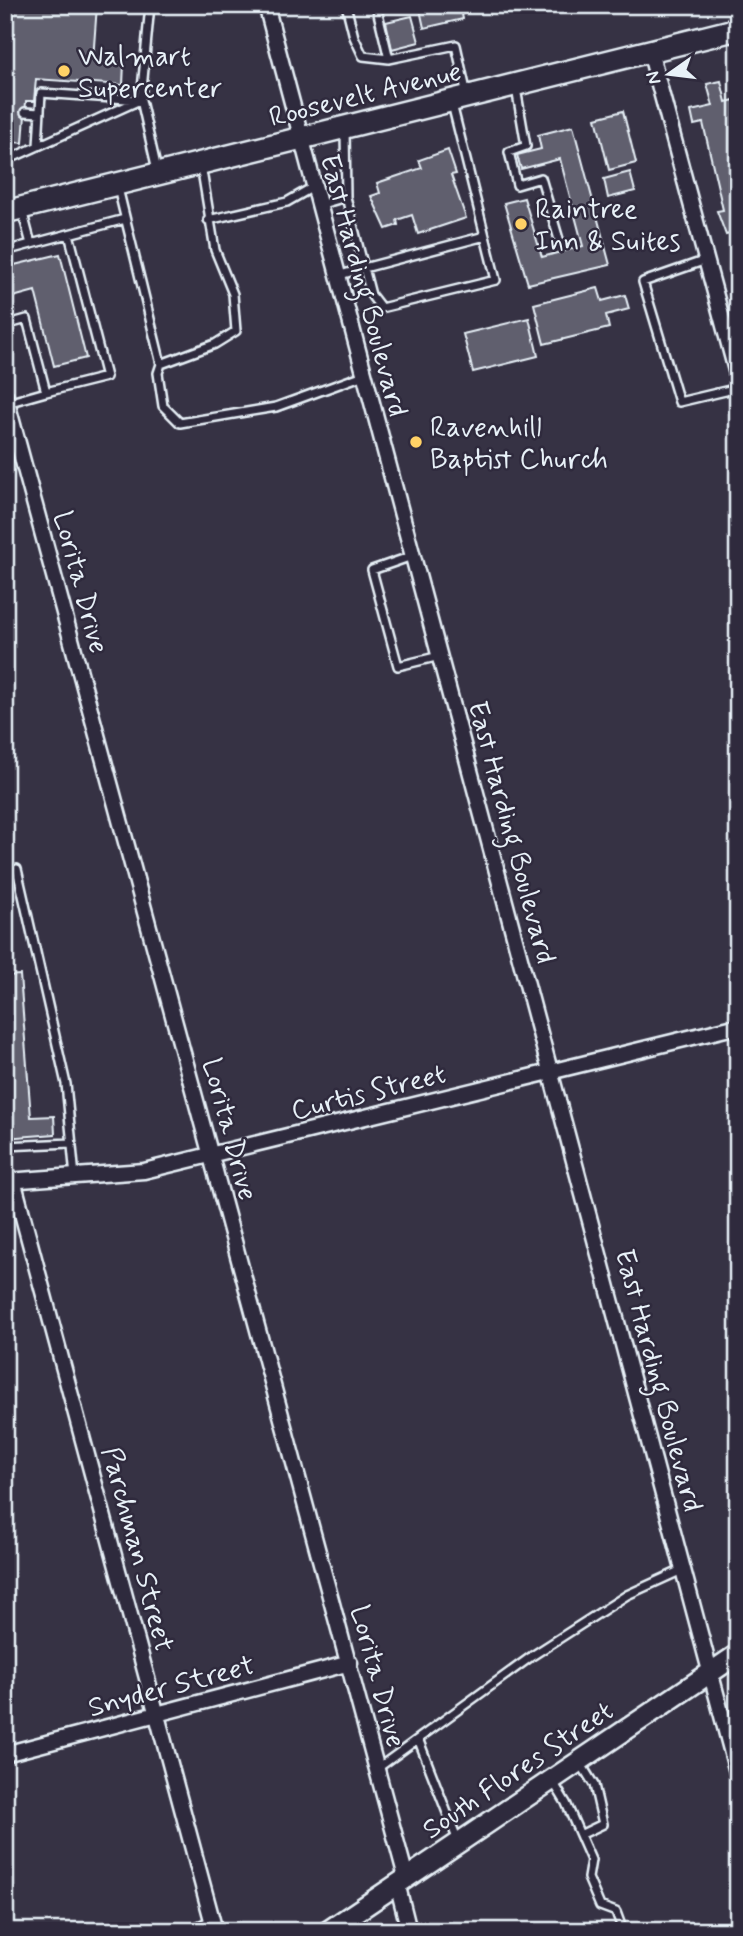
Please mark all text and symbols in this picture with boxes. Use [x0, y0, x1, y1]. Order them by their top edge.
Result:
north arrow [634, 38, 704, 108]
place label: Walmart Supercenter [78, 39, 222, 108]
street label: Roosevelt Avenue [266, 54, 466, 137]
marker: Walmart Supercenter [56, 63, 72, 79]
text: N [640, 69, 668, 87]
street label: East Harding Boulevard [307, 150, 415, 422]
place label: Raintree Inn & Suites [535, 192, 680, 261]
marker: Raintree Inn & Suites [513, 216, 529, 232]
place label: Ravenhill Baptist Church [430, 410, 608, 479]
marker: Ravenhill Baptist Church [408, 434, 424, 450]
street label: Lorita Drive [43, 507, 116, 658]
street label: East Harding Boulevard [455, 697, 563, 969]
street label: Lorita Drive [192, 1054, 265, 1205]
street label: Curtis Street [287, 1056, 450, 1131]
street label: East Harding Boulevard [602, 1245, 710, 1517]
street label: Parchman Street [91, 1443, 182, 1656]
street label: Lorita Drive [340, 1601, 413, 1752]
street label: Snyder Street [84, 1647, 259, 1727]
street label: South Flores Street [416, 1693, 621, 1849]

